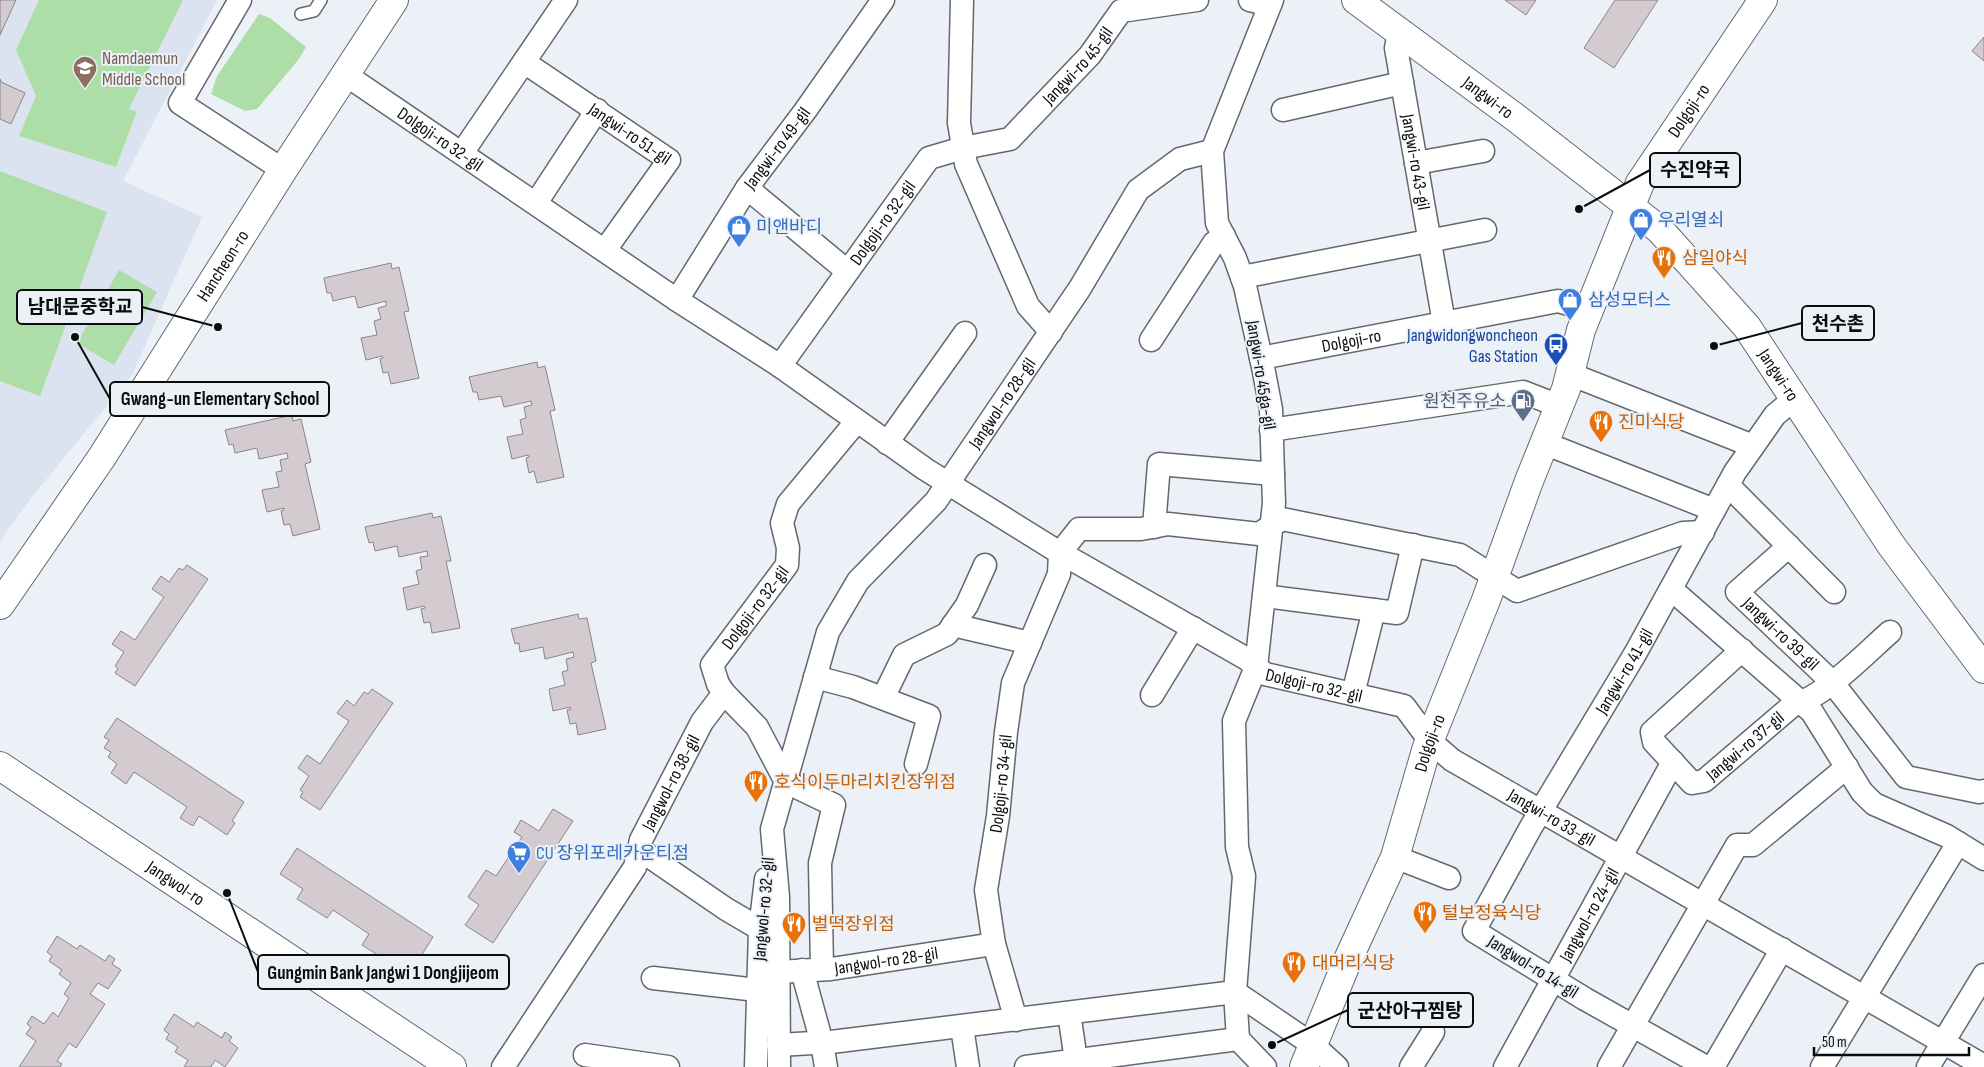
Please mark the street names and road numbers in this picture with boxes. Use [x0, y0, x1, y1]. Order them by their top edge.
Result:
street label: Jangwi-ro 45-gil [1037, 23, 1117, 110]
street label: Jangwi-ro [1458, 71, 1518, 123]
street label: Dolgoji-ro [1663, 80, 1714, 141]
street label: Jangwi-ro 51-gil [584, 98, 675, 169]
street label: Dolgoji-ro 32-gil [394, 103, 487, 176]
street label: Jangwi-ro 49-gil [739, 103, 815, 194]
street label: Jangwi-ro 43-gil [1397, 112, 1435, 212]
street label: Dolgoji-ro 32-gil [845, 177, 920, 269]
street label: Hancheon-ro [192, 226, 253, 305]
street label: Jangwi-ro 45ga-gil [1242, 318, 1280, 431]
street label: Dolgoji-ro [1320, 325, 1383, 357]
street label: Jangwi-ro [1753, 344, 1803, 405]
street label: Jangwol-ro 28-gil [964, 354, 1040, 453]
street label: Dolgoji-ro 32-gil [717, 562, 793, 653]
street label: Jangwi-ro 39-gil [1738, 592, 1823, 675]
street label: Jangwi-ro 41-gil [1590, 625, 1657, 719]
street label: Dolgoji-ro 32-gil [1263, 664, 1364, 707]
street label: Jangwi-ro 37-gil [1701, 707, 1788, 786]
street label: Dolgoji-ro [1410, 711, 1450, 774]
street label: Jangwol-ro 38-gil [637, 731, 704, 835]
street label: Dolgoji-ro 34-gil [985, 734, 1016, 835]
street label: Jangwi-ro 33-gil [1504, 784, 1599, 851]
street label: Jangwol-ro [142, 856, 209, 910]
street label: Jangwol-ro 32-gil [749, 856, 779, 963]
street label: Jangwol-ro 24-gil [1554, 864, 1623, 966]
street label: Jangwol-ro 14-gil [1483, 930, 1582, 1003]
street label: Jangwol-ro 28-gil [832, 942, 939, 979]

